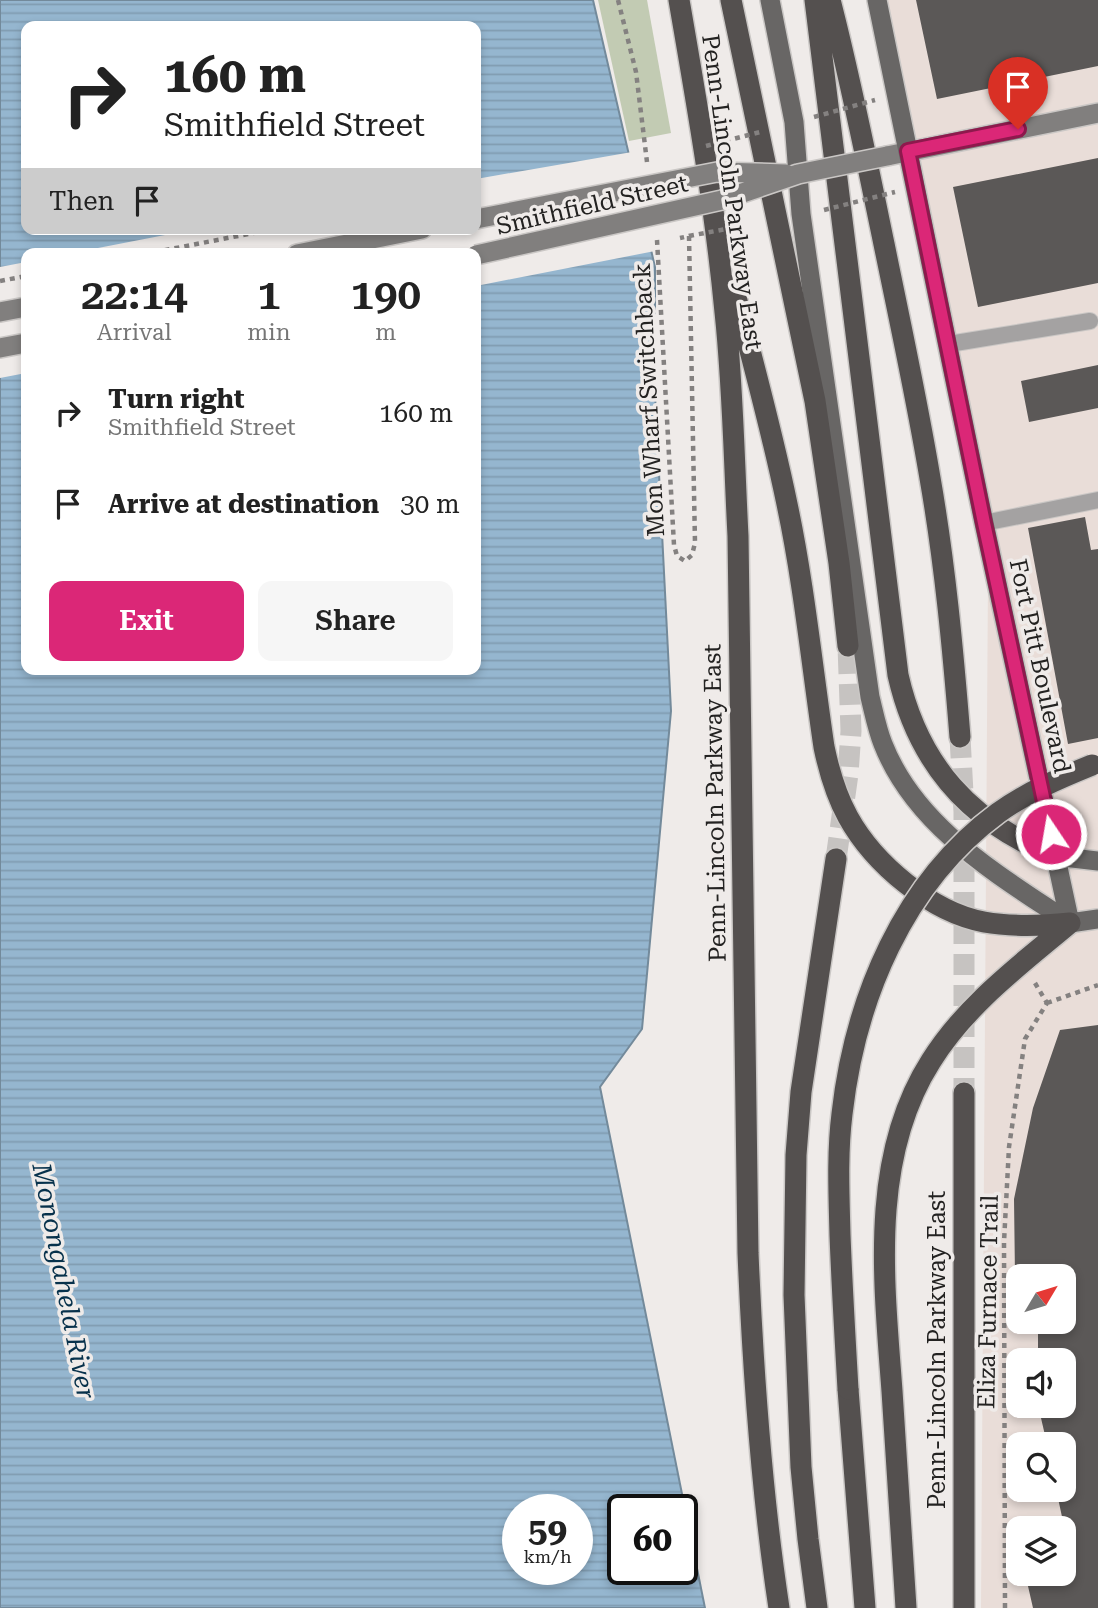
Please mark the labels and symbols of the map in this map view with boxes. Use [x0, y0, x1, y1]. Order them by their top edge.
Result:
street label: Penn-Lincoln Parkway East [696, 32, 768, 352]
pin [988, 57, 1048, 129]
street label: Smithfield Street [493, 169, 691, 241]
street label: Mon Wharf Switchback [628, 263, 670, 537]
street label: Fort Pitt Boulevard [1004, 556, 1076, 776]
street label: Penn-Lincoln Parkway East [698, 644, 732, 962]
position arrow [1014, 797, 1088, 871]
water label: Monongahela River [26, 1160, 102, 1402]
street label: Penn-Lincoln Parkway East [923, 1191, 951, 1509]
street label: Eliza Furnace Trail [972, 1195, 1004, 1409]
north arrow [1006, 1264, 1076, 1334]
speed limit sign: 60 [607, 1494, 698, 1585]

